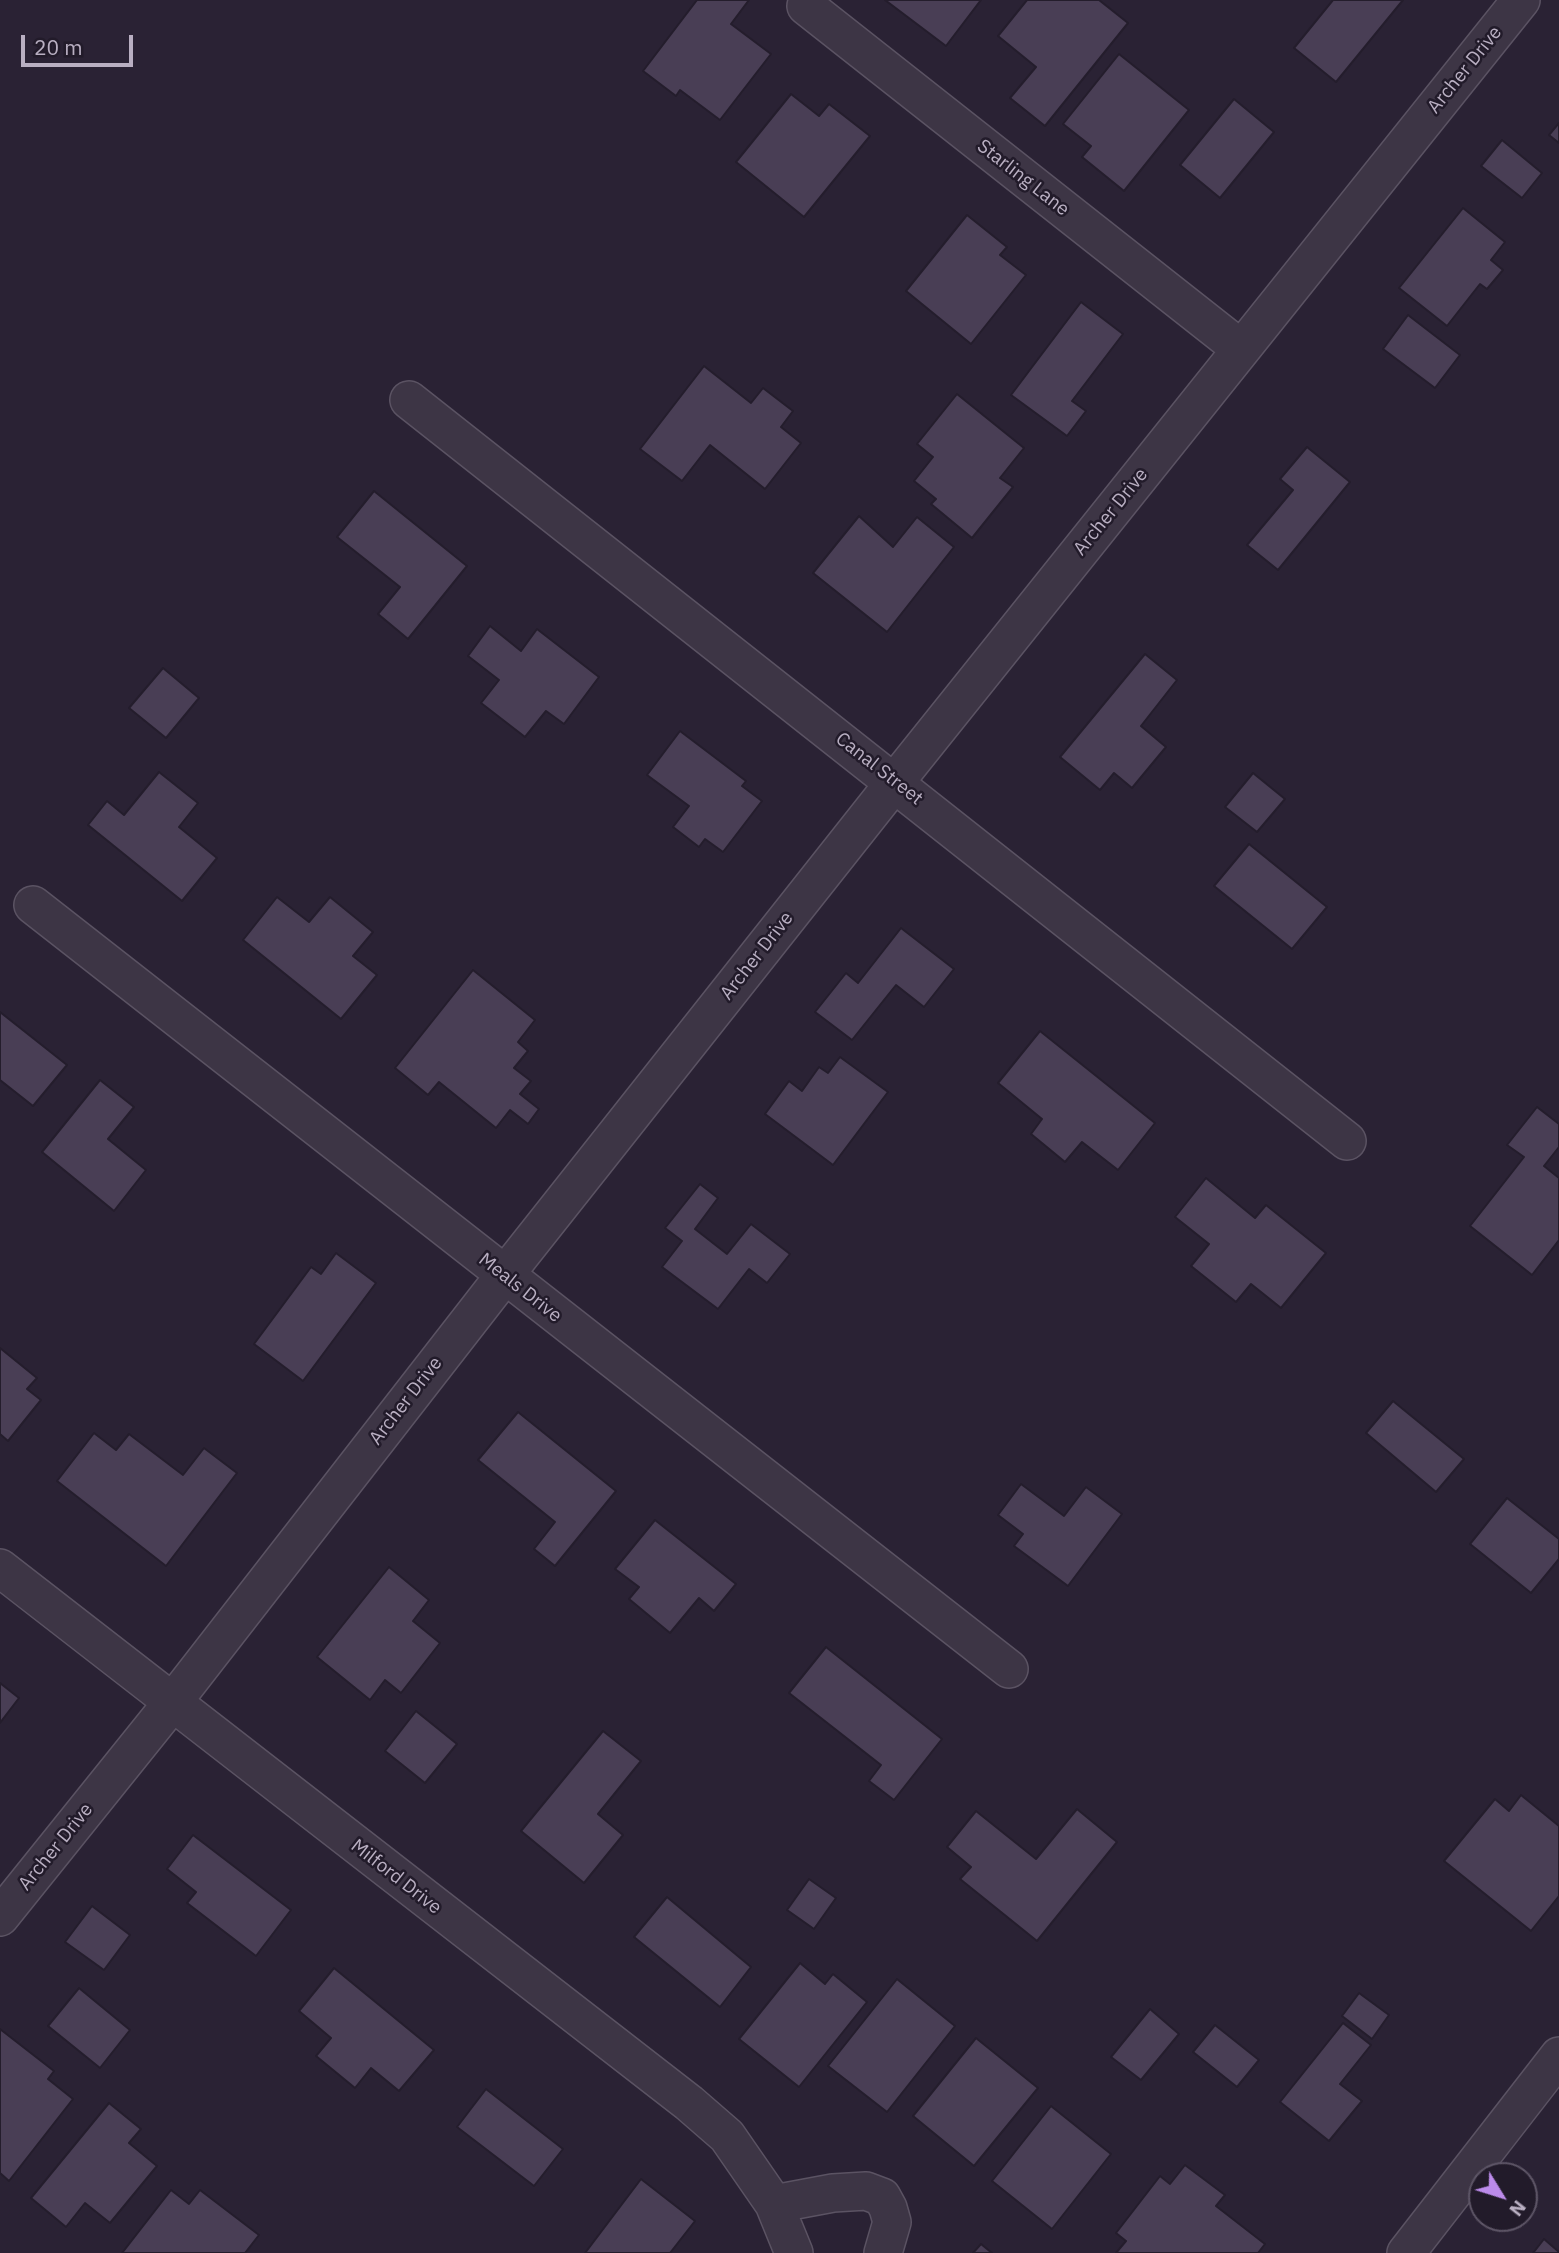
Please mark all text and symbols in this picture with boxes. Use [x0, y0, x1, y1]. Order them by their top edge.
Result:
scale bar [24, 21, 136, 65]
street label: Archer Drive [1423, 22, 1507, 118]
text: 20 m [34, 33, 83, 61]
street label: Starling Lane [972, 135, 1074, 221]
street label: Archer Drive [1069, 464, 1153, 560]
street label: Canal Street [831, 728, 927, 810]
street label: Archer Drive [716, 907, 798, 1005]
street label: Meals Drive [474, 1249, 566, 1327]
street label: Archer Drive [365, 1352, 447, 1450]
street label: Archer Drive [14, 1799, 98, 1895]
street label: Milford Drive [346, 1835, 446, 1919]
north arrow [1468, 2162, 1538, 2232]
text: N [1504, 2196, 1532, 2222]

